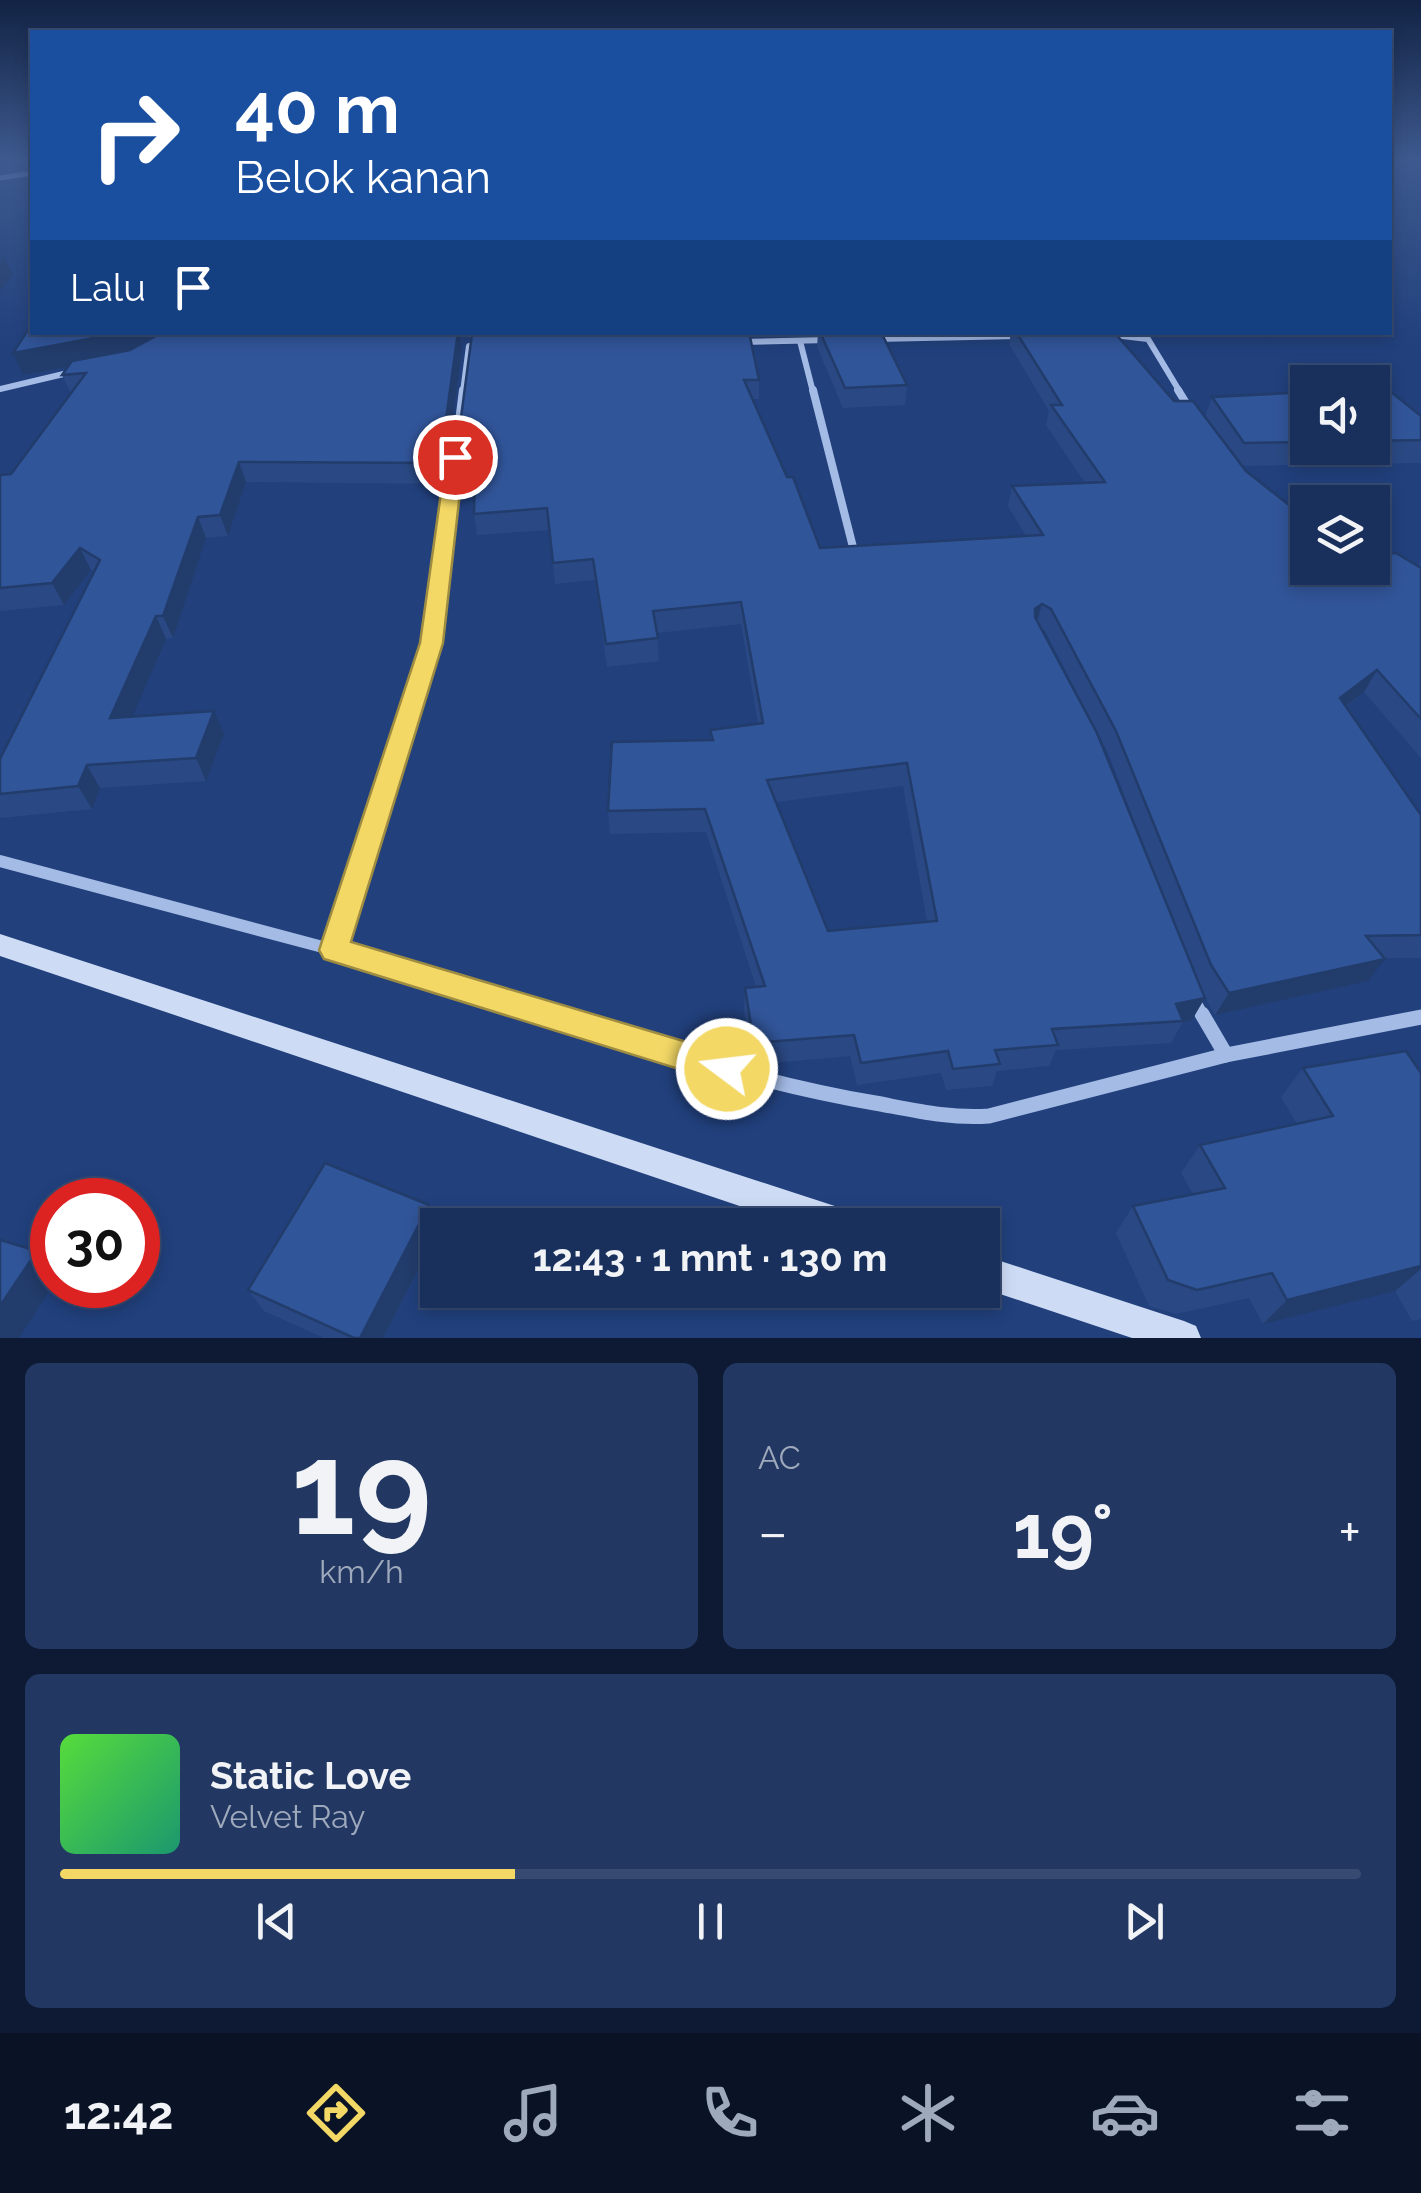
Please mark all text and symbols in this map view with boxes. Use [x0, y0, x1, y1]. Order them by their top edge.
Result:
text: 40 m [235, 67, 400, 149]
icon: right [70, 70, 200, 200]
text: Belok kanan [235, 151, 491, 204]
icon: arrive [166, 260, 221, 315]
text: Lalu [70, 265, 146, 310]
map controls [1290, 365, 1390, 585]
button: sound [1290, 365, 1390, 465]
pin [413, 415, 498, 500]
icon: arrive [428, 430, 483, 485]
button: layers [1290, 485, 1390, 585]
position arrow [675, 1017, 779, 1121]
speed limit sign: 30 [30, 1178, 160, 1308]
text: 12:43 · 1 mnt · 130 m [533, 1235, 887, 1280]
text: 19 [291, 1412, 432, 1564]
text: AC [758, 1439, 801, 1476]
text: 19° [1013, 1487, 1113, 1576]
text: − [758, 1500, 788, 1565]
text: + [1338, 1500, 1361, 1565]
text: km/h [319, 1553, 404, 1590]
text: Static Love [210, 1753, 411, 1798]
text: Velvet Ray [210, 1798, 365, 1835]
icon: previous [249, 1894, 304, 1949]
icon: pause [683, 1894, 738, 1949]
icon: next [1117, 1894, 1172, 1949]
icon: directions [301, 2078, 371, 2148]
icon: music [498, 2078, 568, 2148]
icon: phone [695, 2078, 765, 2148]
icon: climate [893, 2078, 963, 2148]
icon: car [1090, 2078, 1160, 2148]
icon: filters [1287, 2078, 1357, 2148]
text: 12:42 [64, 2087, 173, 2140]

